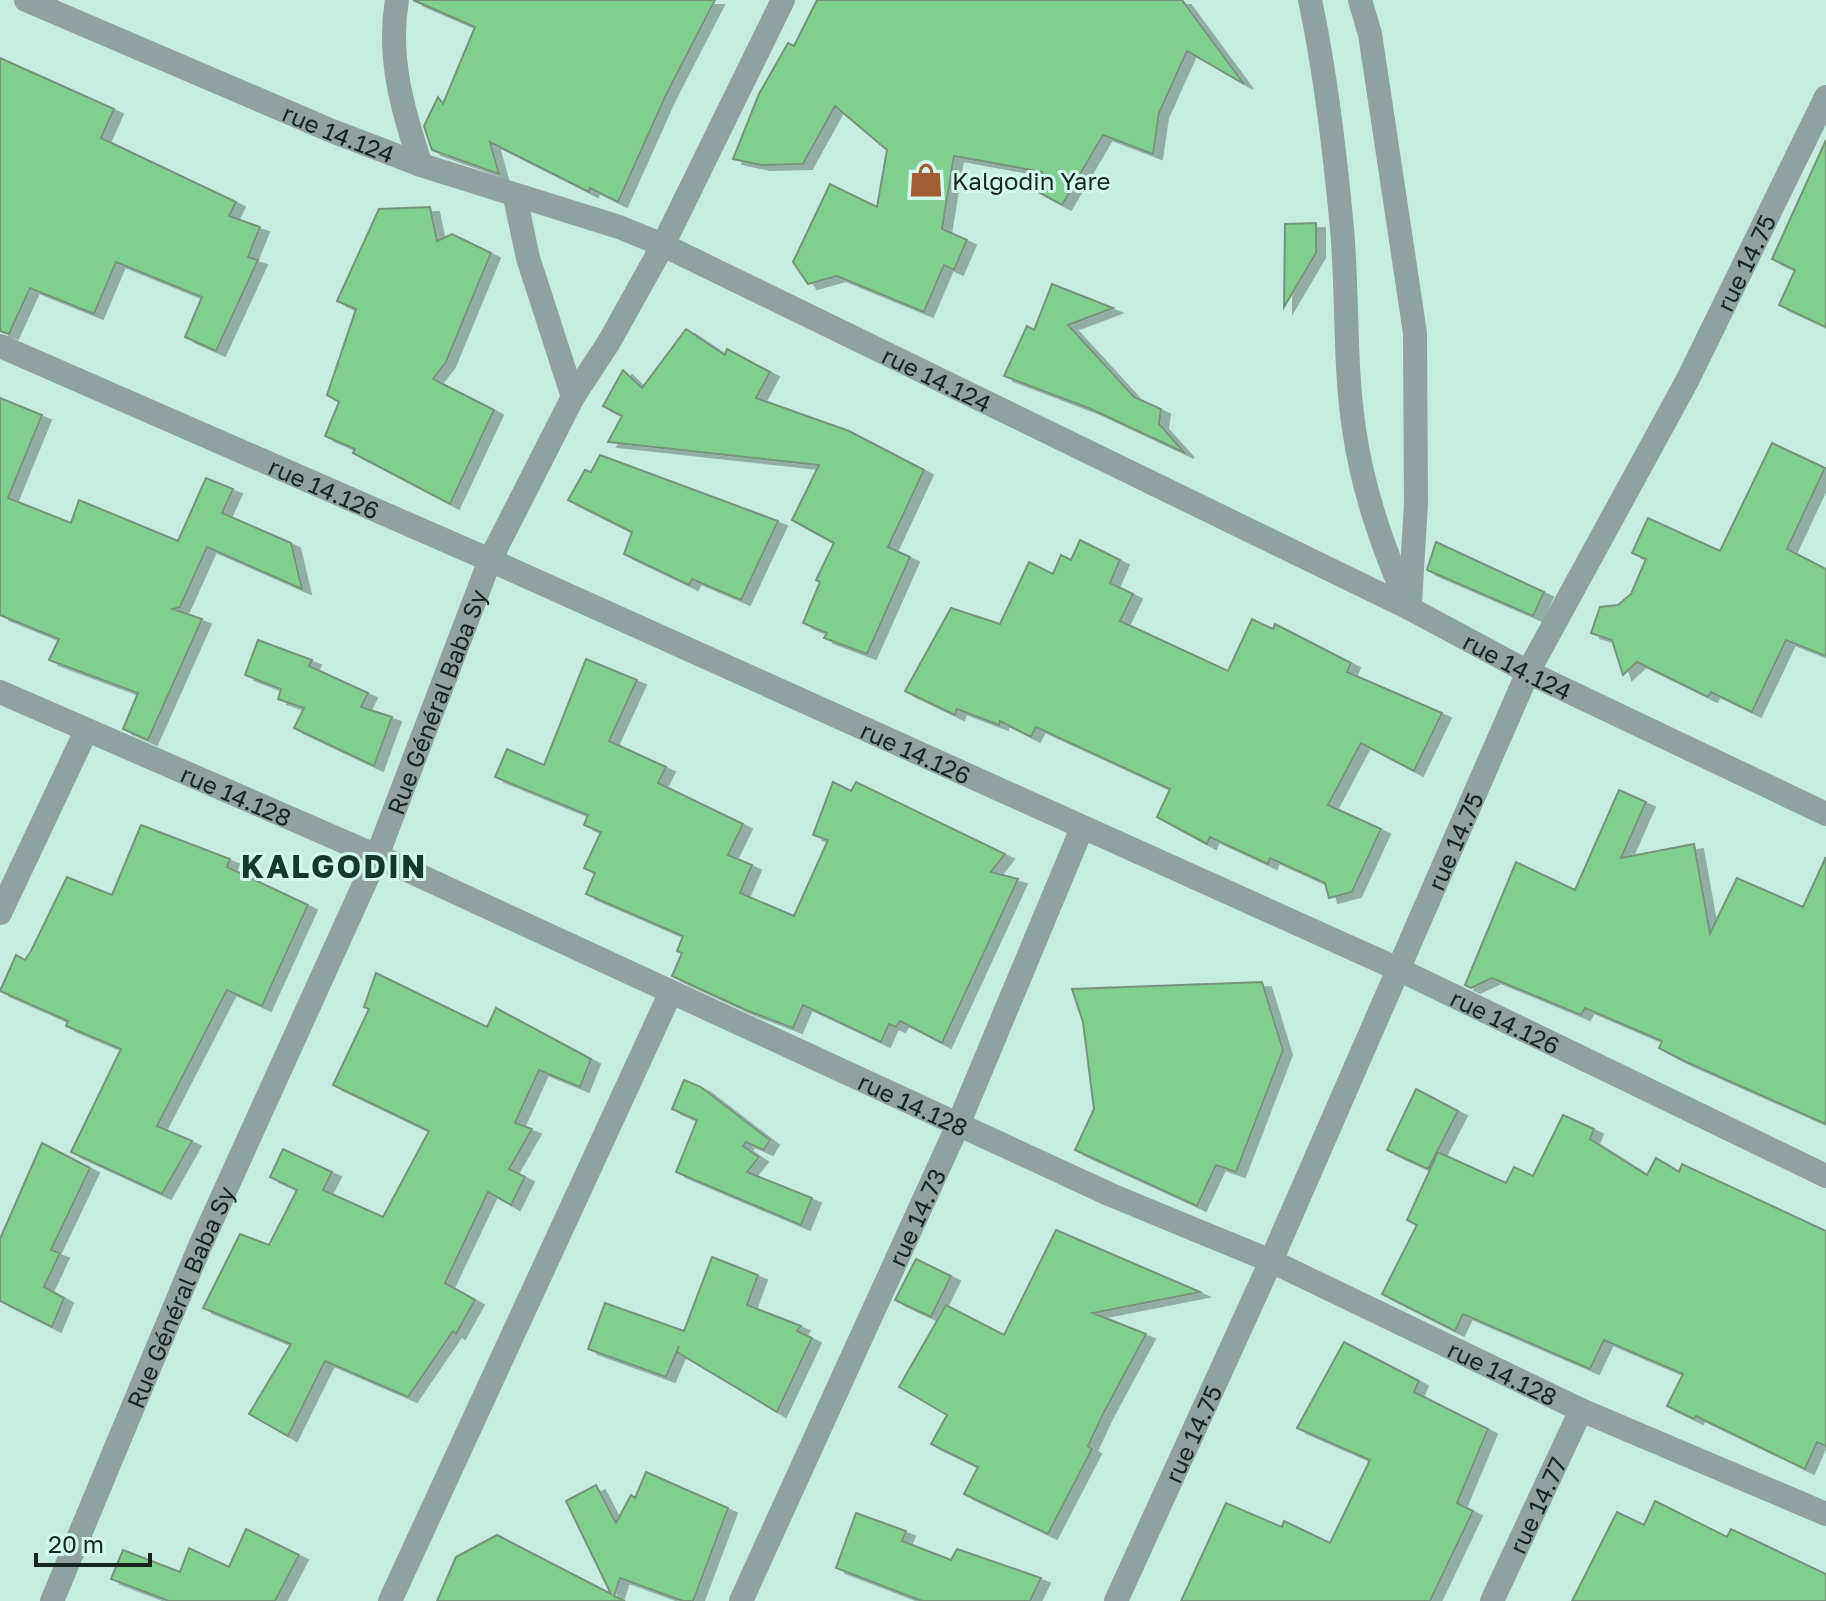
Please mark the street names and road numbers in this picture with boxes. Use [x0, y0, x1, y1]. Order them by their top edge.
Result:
street label: rue 14.124 [279, 97, 399, 168]
street label: rue 14.75 [1709, 209, 1781, 315]
street label: rue 14.124 [878, 340, 996, 417]
street label: rue 14.126 [265, 451, 384, 524]
street label: Rue Général Baba Sy [380, 585, 492, 818]
street label: rue 14.124 [1459, 626, 1577, 705]
street label: rue 14.126 [857, 715, 976, 789]
street label: rue 14.128 [177, 758, 296, 832]
street label: rue 14.75 [1420, 787, 1488, 894]
street label: rue 14.126 [1446, 982, 1565, 1060]
street label: rue 14.128 [854, 1066, 973, 1142]
street label: rue 14.73 [881, 1164, 951, 1270]
street label: Rue Général Baba Sy [120, 1181, 240, 1412]
street label: rue 14.128 [1444, 1334, 1562, 1411]
street label: rue 14.75 [1158, 1380, 1227, 1487]
street label: rue 14.77 [1502, 1452, 1572, 1558]

